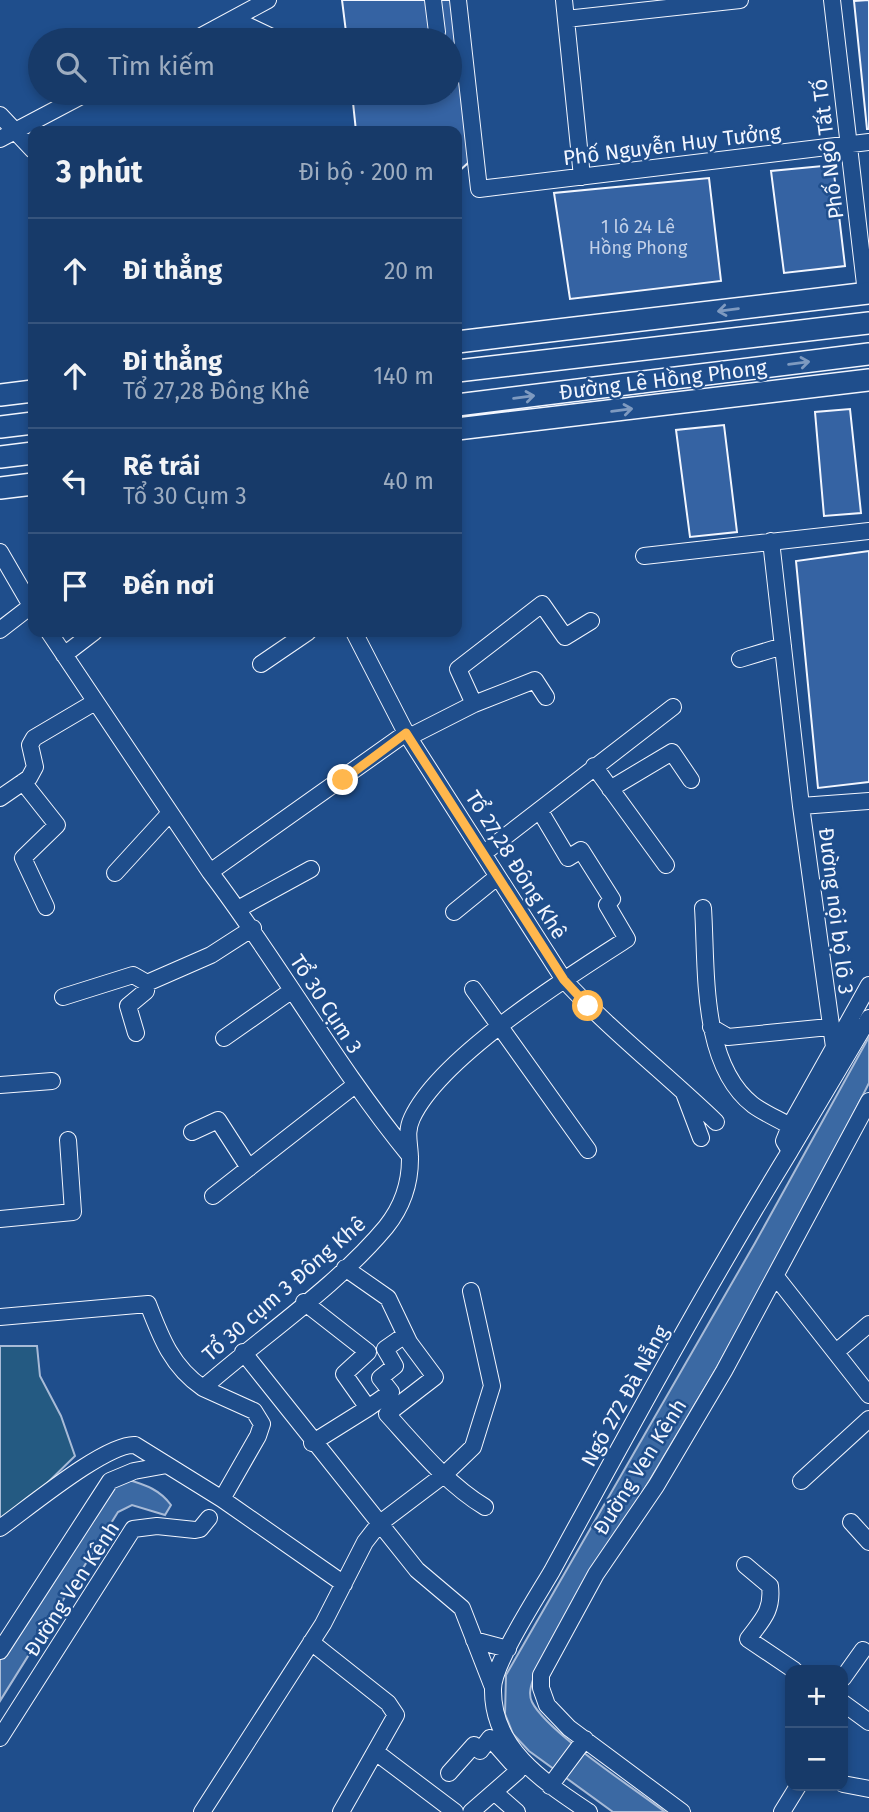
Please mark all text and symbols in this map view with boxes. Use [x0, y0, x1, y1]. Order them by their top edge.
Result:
search box [28, 28, 462, 105]
icon: search [52, 48, 90, 86]
text: Tìm kiếm [108, 51, 215, 82]
street label: Phố Ngô Tất Tố [807, 77, 849, 221]
street label: Phố Nguyễn Huy Tưởng [562, 119, 782, 171]
text: 3 phút [56, 154, 143, 190]
text: Đi bộ · 200 m [299, 158, 434, 186]
house number: 1 lô 24 Lê Hồng Phong [589, 216, 688, 259]
icon: ahead [56, 252, 94, 290]
text: Đi thẳng [123, 255, 222, 286]
text: 20 m [384, 257, 434, 285]
one-way arrow [717, 303, 740, 316]
text: Đi thẳng [123, 346, 222, 377]
street label: Đường Lê Hồng Phong [558, 354, 768, 406]
one-way arrow [787, 356, 810, 369]
icon: ahead [56, 357, 94, 395]
text: 140 m [373, 362, 434, 390]
text: Tổ 27,28 Đông Khê [123, 377, 310, 405]
one-way arrow [513, 390, 535, 403]
one-way arrow [610, 403, 633, 416]
text: Rẽ trái [123, 451, 200, 482]
icon: left [56, 462, 94, 500]
text: 40 m [383, 467, 434, 495]
text: Tổ 30 Cụm 3 [123, 482, 247, 510]
icon: arrive [56, 567, 94, 605]
text: Đến nơi [123, 570, 214, 601]
route end [327, 764, 358, 795]
street label: Tổ 27,28 Đông Khê [460, 785, 573, 944]
street label: Đường nội bộ lô 3 [813, 826, 859, 996]
street label: Tổ 30 Cụm 3 [284, 949, 369, 1058]
route start [572, 990, 603, 1021]
street label: Tổ 30 cụm 3 Đông Khê [196, 1210, 371, 1367]
street label: Ngõ 272 Đà Nẵng [575, 1321, 675, 1471]
street label: Đường Ven Kênh [588, 1394, 692, 1540]
street label: Đường Ven Kênh [19, 1517, 125, 1661]
map controls [785, 1665, 848, 1791]
button: + [785, 1665, 848, 1728]
button: − [785, 1728, 848, 1791]

